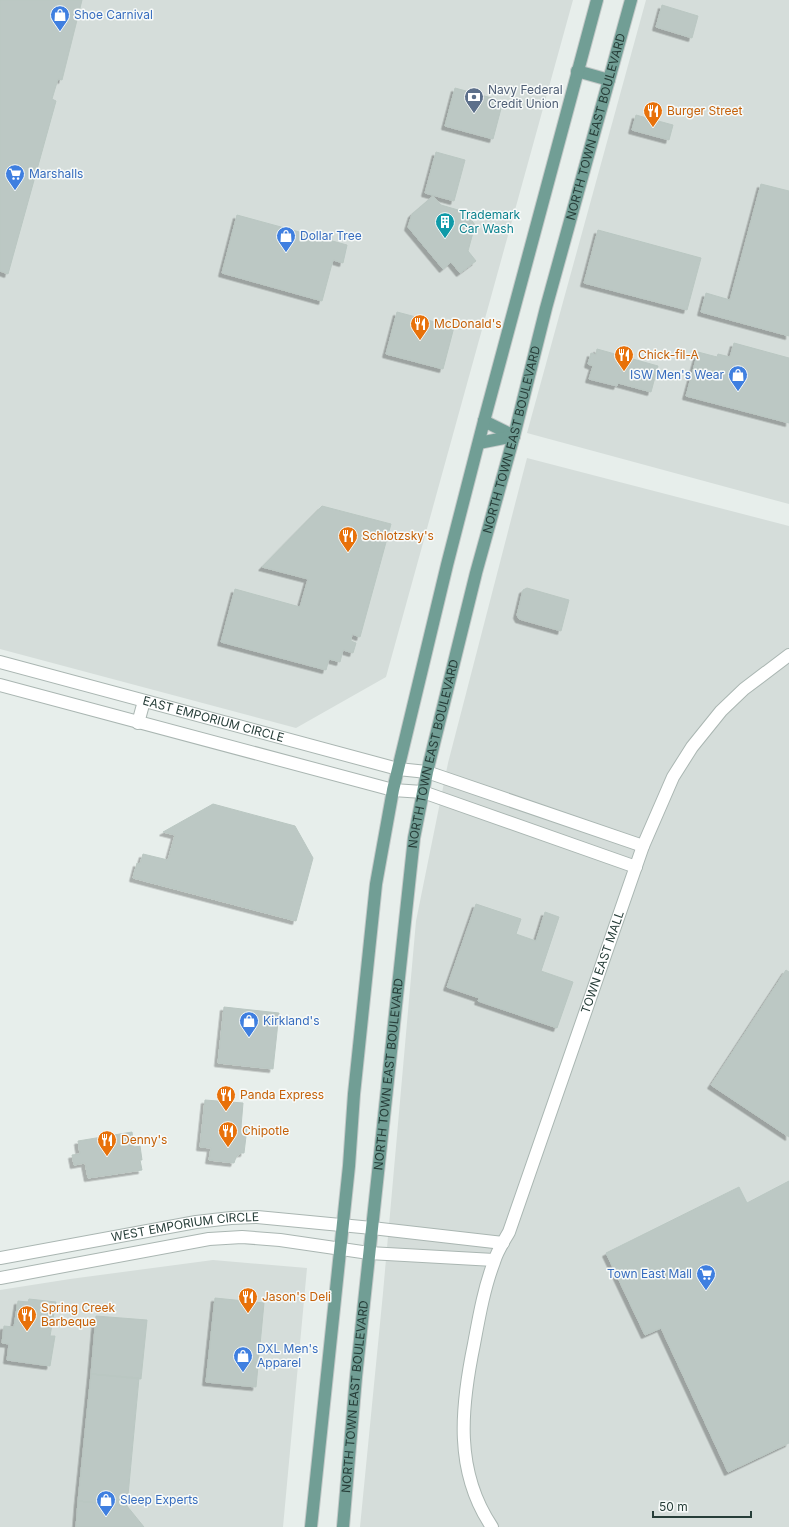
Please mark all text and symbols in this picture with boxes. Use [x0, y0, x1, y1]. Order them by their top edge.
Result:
shop icon: Shoe Carnival [49, 4, 71, 32]
place label: Shoe Carnival [74, 7, 153, 22]
street label: NORTH TOWN EAST BOULEVARD [563, 31, 628, 222]
place label: Navy Federal Credit Union [488, 82, 563, 111]
bank icon: Navy Federal Credit Union [463, 86, 485, 114]
restaurant icon: Burger Street [642, 100, 664, 128]
place label: Burger Street [667, 103, 742, 118]
supermarket icon: Marshalls [4, 163, 26, 191]
place label: Marshalls [29, 166, 83, 181]
place label: Trademark Car Wash [459, 207, 521, 236]
building icon: Trademark Car Wash [434, 211, 456, 239]
shop icon: Dollar Tree [275, 225, 297, 253]
place label: Dollar Tree [300, 228, 362, 243]
restaurant icon: McDonald's [409, 313, 431, 341]
place label: McDonald's [434, 316, 502, 331]
street label: NORTH TOWN EAST BOULEVARD [479, 344, 543, 535]
restaurant icon: Chick-fil-A [613, 344, 635, 372]
place label: Chick-fil-A [638, 347, 699, 362]
shop icon: ISW Men's Wear [727, 364, 749, 392]
place label: ISW Men's Wear [630, 367, 724, 382]
restaurant icon: Schlotzsky's [337, 525, 359, 553]
place label: Schlotzsky's [362, 528, 434, 543]
street label: NORTH TOWN EAST BOULEVARD [405, 658, 461, 849]
street label: EAST EMPORIUM CIRCLE [141, 693, 286, 745]
street label: TOWN EAST MALL [577, 909, 627, 1016]
street label: NORTH TOWN EAST BOULEVARD [370, 977, 406, 1171]
shop icon: Kirkland's [238, 1010, 260, 1038]
place label: Kirkland's [263, 1013, 319, 1028]
restaurant icon: Panda Express [215, 1084, 237, 1112]
place label: Panda Express [240, 1087, 324, 1102]
restaurant icon: Chipotle [217, 1120, 239, 1148]
place label: Chipotle [242, 1123, 289, 1138]
restaurant icon: Denny's [96, 1129, 118, 1157]
place label: Denny's [121, 1132, 167, 1147]
street label: WEST EMPORIUM CIRCLE [110, 1209, 259, 1244]
supermarket icon: Town East Mall [695, 1263, 717, 1291]
place label: Town East Mall [607, 1266, 692, 1281]
restaurant icon: Jason's Deli [237, 1286, 259, 1314]
place label: Jason's Deli [262, 1289, 331, 1304]
street label: NORTH TOWN EAST BOULEVARD [338, 1299, 371, 1493]
place label: Spring Creek Barbeque [41, 1300, 116, 1329]
restaurant icon: Spring Creek Barbeque [16, 1304, 38, 1332]
place label: DXL Men's Apparel [257, 1341, 318, 1370]
shop icon: DXL Men's Apparel [232, 1345, 254, 1373]
shop icon: Sleep Experts [95, 1489, 117, 1517]
place label: Sleep Experts [120, 1492, 198, 1507]
scale bar [653, 1493, 751, 1519]
text: 50 m [659, 1499, 688, 1514]

